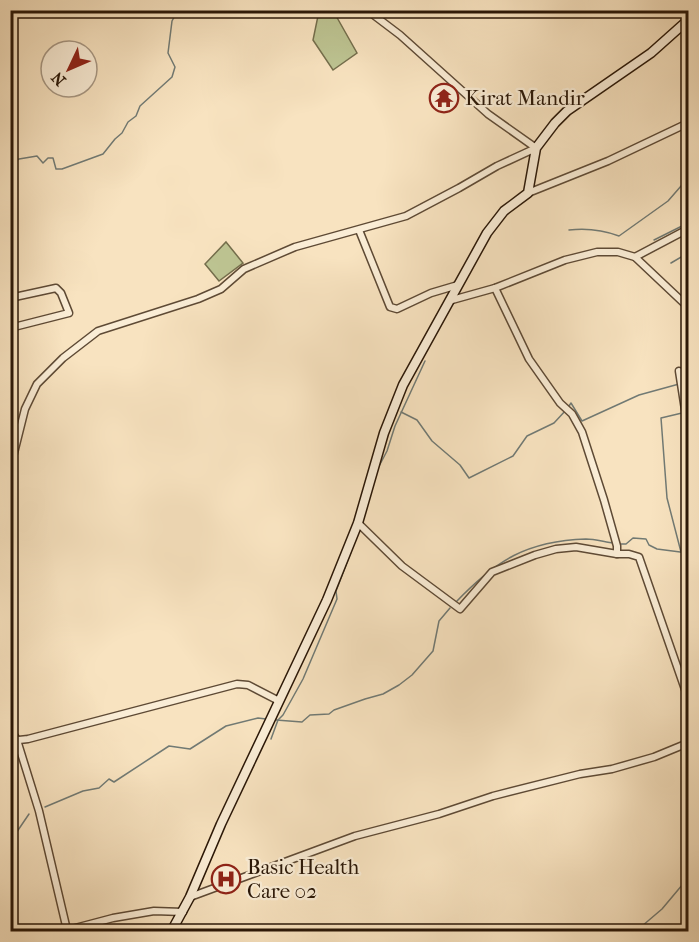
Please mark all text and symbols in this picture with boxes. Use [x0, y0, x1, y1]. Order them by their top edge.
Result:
north arrow [39, 39, 99, 99]
text: N [47, 67, 70, 90]
temple icon: Kirat Mandir [428, 82, 460, 114]
place label: Kirat Mandir [465, 86, 585, 110]
place label: Basic Health Care 02 [247, 855, 360, 903]
hospital icon: Basic Health Care 02 [210, 863, 242, 895]

